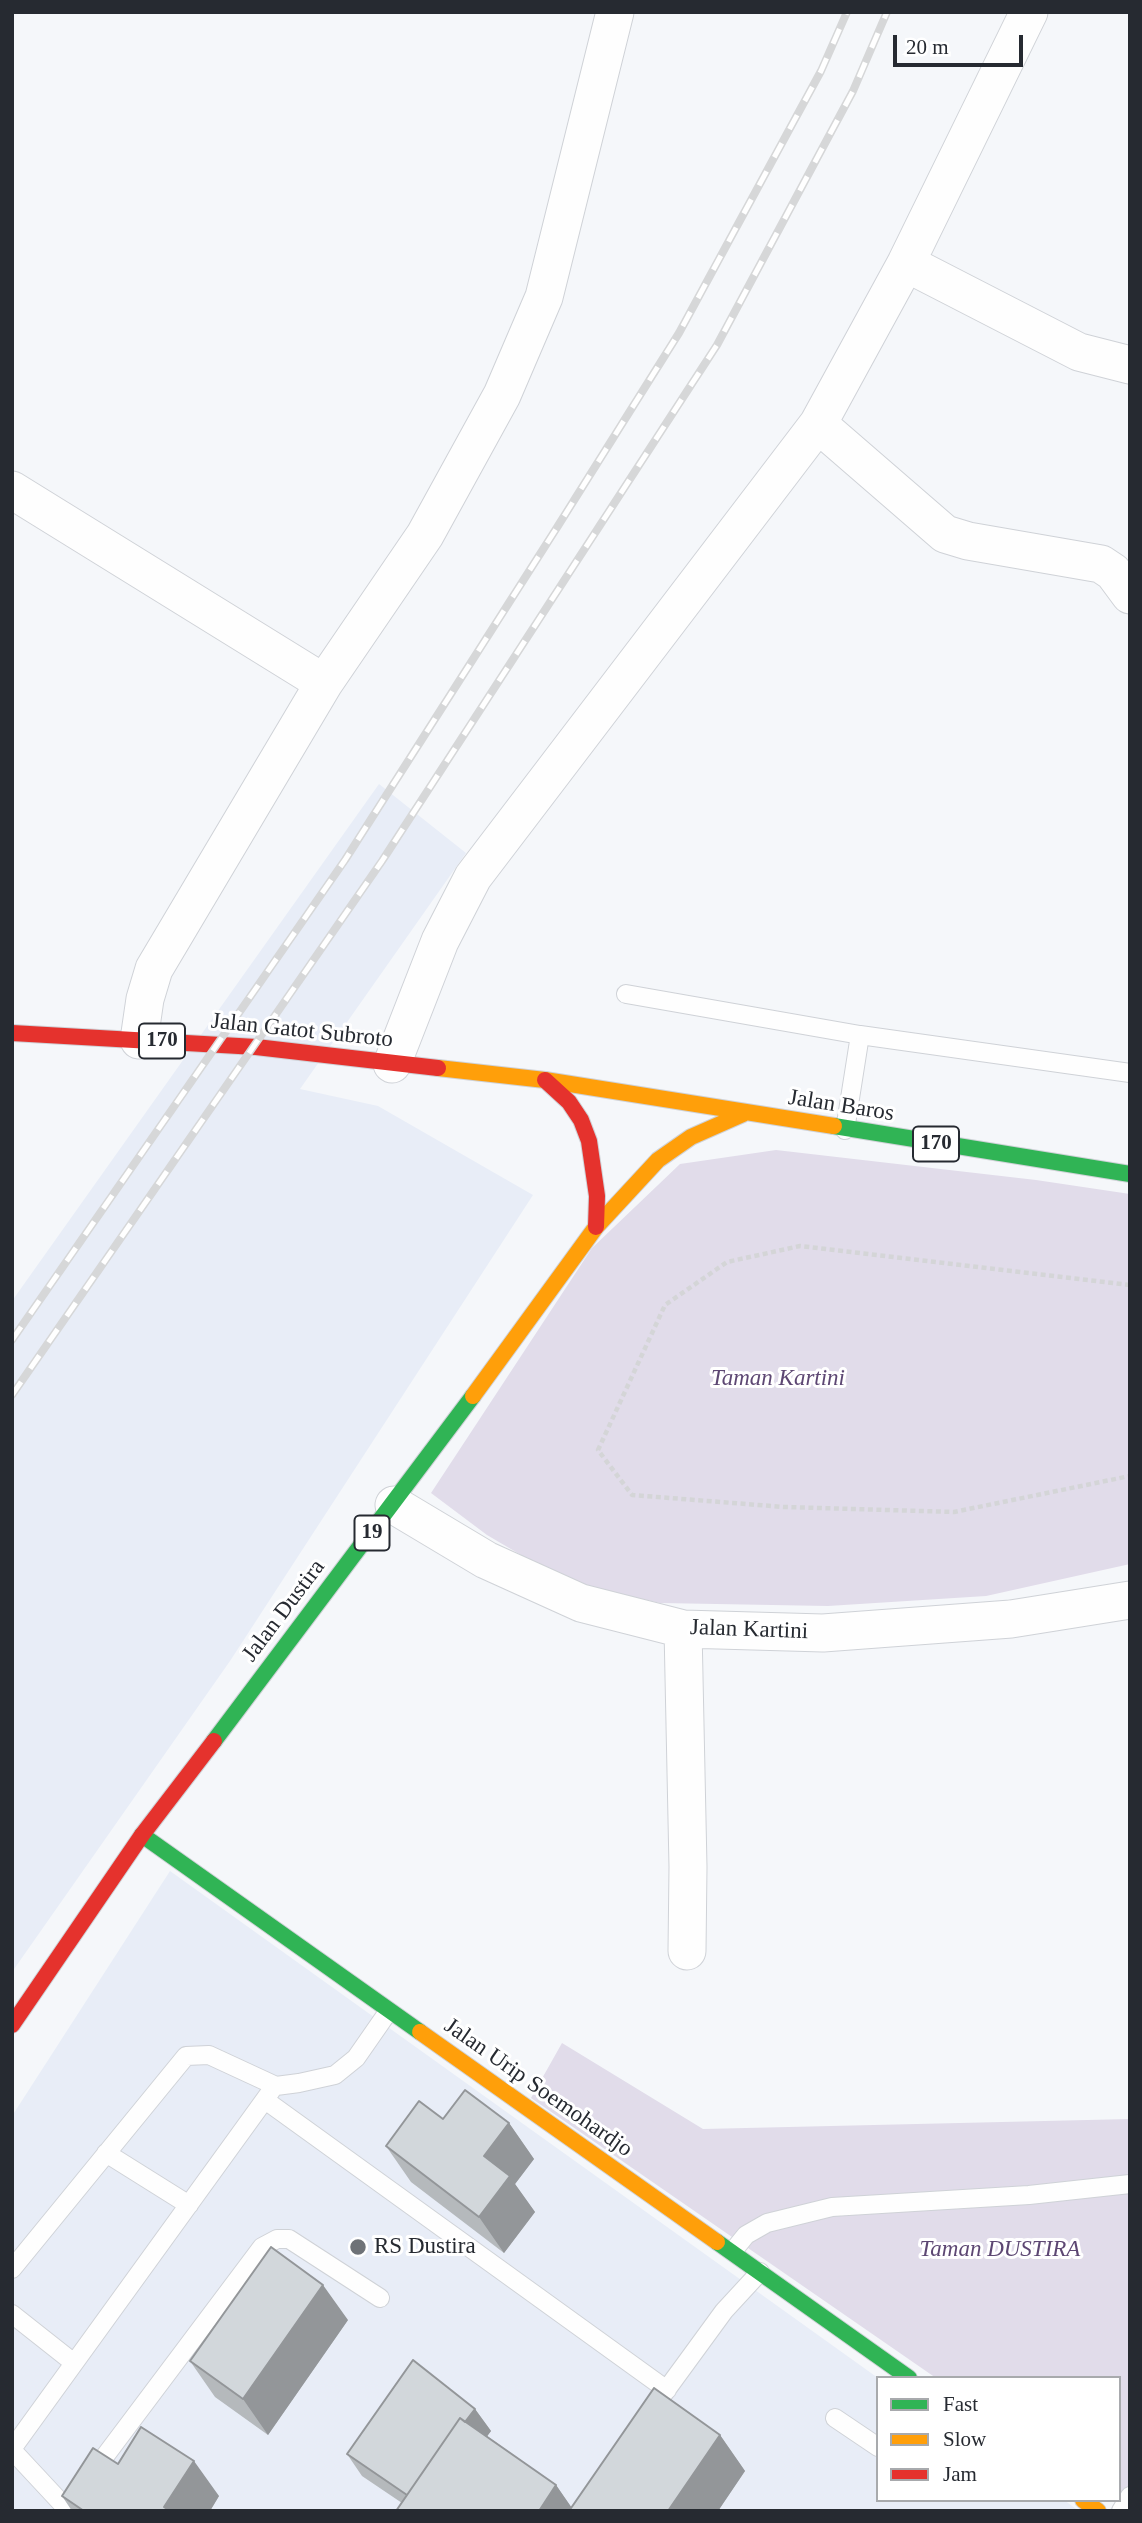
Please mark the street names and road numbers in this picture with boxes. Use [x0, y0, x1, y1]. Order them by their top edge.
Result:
street label: Jalan Gatot Subroto [210, 1008, 394, 1054]
road number: 170 [139, 1024, 185, 1058]
street label: Jalan Baros [786, 1084, 896, 1128]
road number: 170 [913, 1126, 959, 1162]
road number: 19 [354, 1516, 390, 1550]
street label: Jalan Dustira [237, 1554, 331, 1668]
street label: Jalan Kartini [689, 1614, 809, 1646]
street label: Jalan Urip Soemohardjo [439, 2013, 637, 2163]

